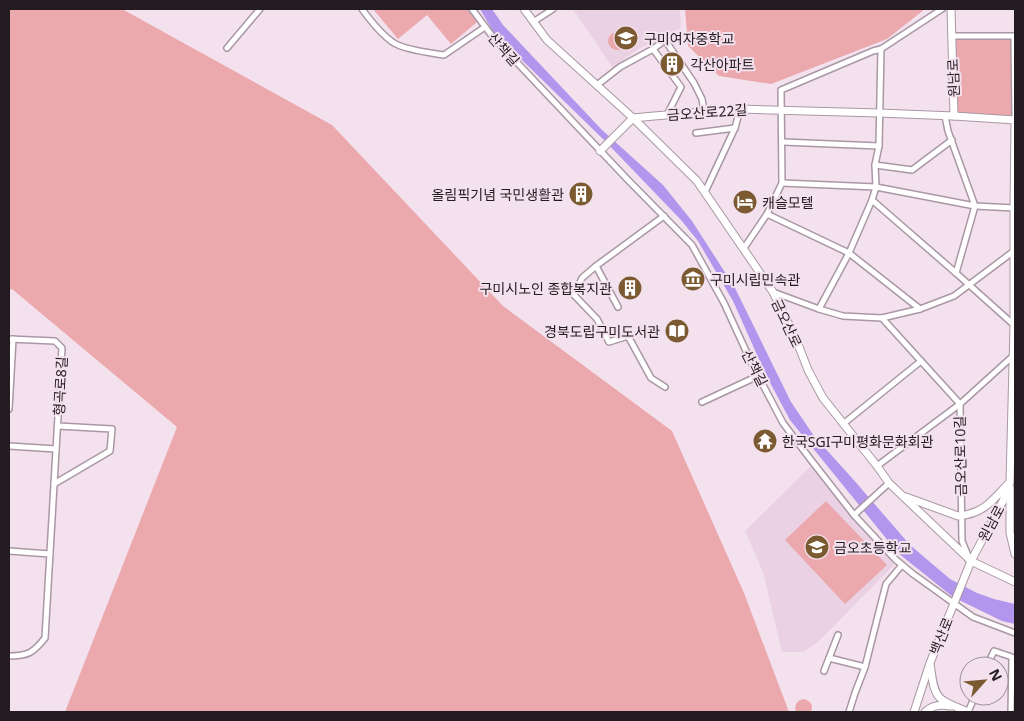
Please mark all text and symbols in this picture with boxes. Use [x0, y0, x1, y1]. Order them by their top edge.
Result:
school or university icon: 구미여자중학교 [613, 25, 639, 51]
street label: 산책길 [484, 28, 524, 70]
place label: 구미여자중학교 [644, 29, 734, 48]
building icon: 각산아파트 [659, 51, 685, 77]
place label: 각산아파트 [690, 55, 755, 74]
street label: 원남로 [943, 58, 963, 98]
street label: 금오산로22길 [666, 100, 748, 124]
building icon: 올림픽기념 국민생활관 [568, 181, 594, 207]
place label: 올림픽기념 국민생활관 [432, 185, 564, 204]
hotel icon: 캐슬모텔 [732, 189, 758, 215]
place label: 캐슬모텔 [762, 193, 814, 212]
museum icon: 구미시립민속관 [680, 266, 706, 292]
place label: 구미시립민속관 [710, 270, 800, 289]
building icon: 구미시노인 종합복지관 [617, 275, 643, 301]
place label: 구미시노인 종합복지관 [480, 279, 612, 298]
street label: 금오산로 [768, 296, 807, 350]
library icon: 경북도립구미도서관 [664, 318, 690, 344]
place label: 경북도립구미도서관 [544, 322, 660, 341]
street label: 산책길 [738, 346, 772, 390]
street label: 형곡로8길 [49, 356, 71, 416]
street label: 금오산로10길 [950, 416, 970, 496]
temple icon: 한국SGI구미평화문화회관 [752, 428, 778, 454]
place label: 한국SGI구미평화문화회관 [782, 432, 934, 451]
street label: 원남로 [974, 501, 1009, 545]
school or university icon: 금오초등학교 [804, 534, 830, 560]
place label: 금오초등학교 [834, 538, 911, 557]
street label: 백산로 [925, 614, 957, 657]
north arrow [959, 656, 1009, 706]
text: N [985, 665, 1007, 684]

